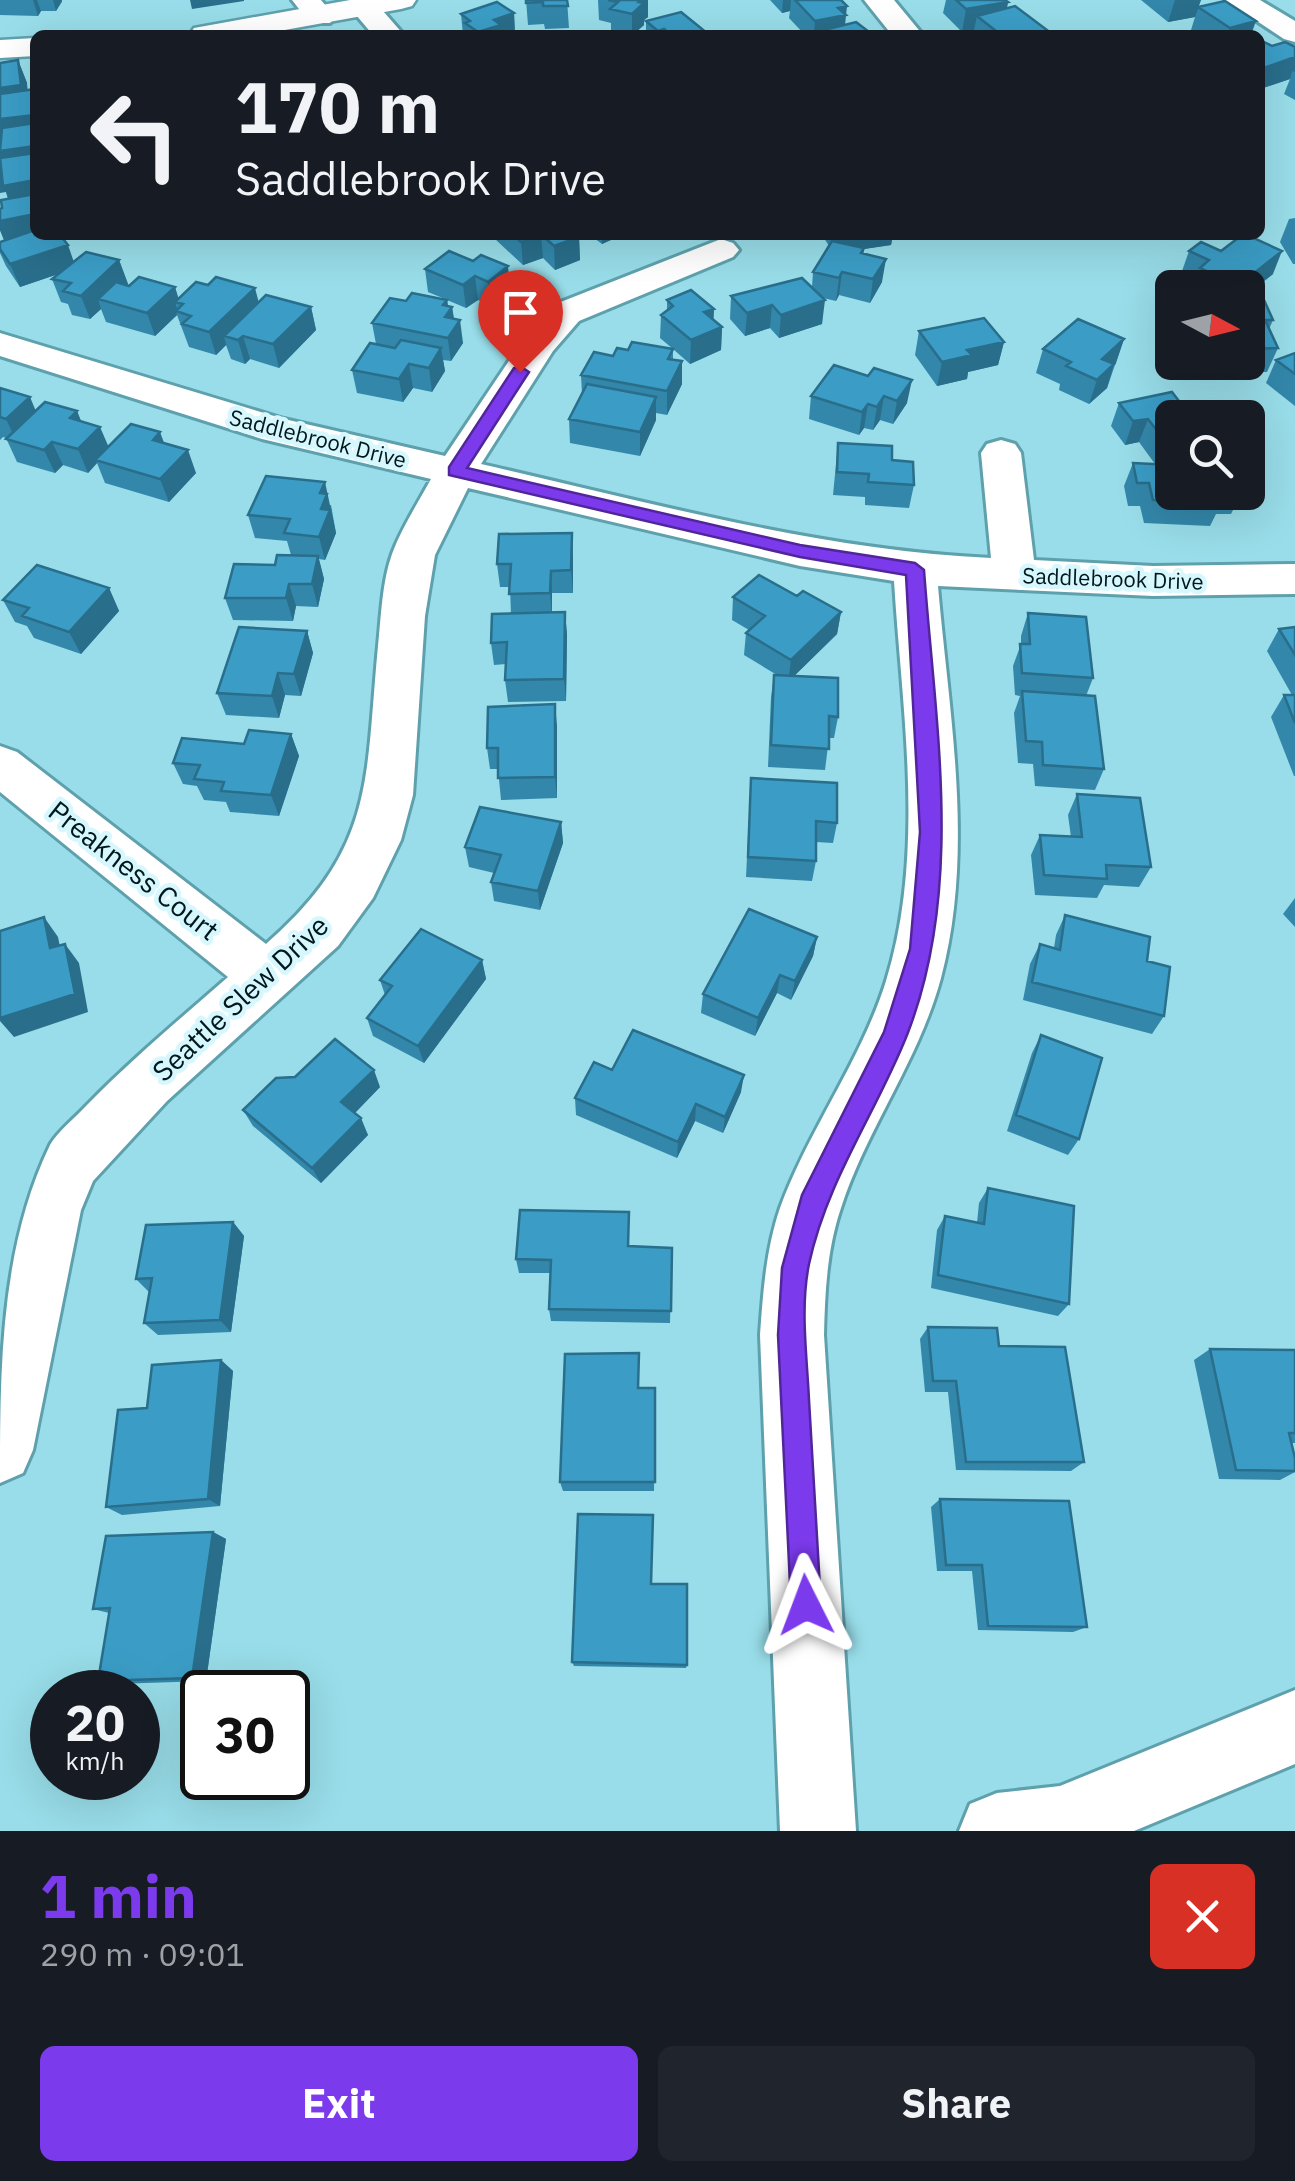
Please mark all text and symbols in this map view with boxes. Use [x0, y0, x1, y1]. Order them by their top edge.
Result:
text: 170 m [235, 61, 440, 152]
icon: left [70, 70, 200, 200]
text: Saddlebrook Drive [235, 149, 606, 207]
pin [478, 270, 563, 373]
north arrow [1155, 270, 1265, 380]
map controls [1155, 270, 1265, 510]
icon: arrive [493, 285, 548, 340]
button: search [1155, 400, 1265, 510]
street label: Saddlebrook Drive [227, 402, 409, 474]
street label: Saddlebrook Drive [1022, 560, 1204, 596]
street label: Preakness Court [41, 792, 227, 948]
street label: Seattle Slew Drive [144, 907, 336, 1089]
position arrow [754, 1553, 858, 1657]
speed limit sign: 30 [180, 1670, 310, 1800]
text: 20 [65, 1690, 125, 1755]
text: km/h [66, 1744, 124, 1777]
text: 1 min [40, 1856, 197, 1935]
button: close [1150, 1864, 1255, 1969]
text: 290 m · 09:01 [40, 1933, 245, 1975]
button: Exit [40, 2046, 638, 2161]
button: Share [658, 2046, 1255, 2161]

